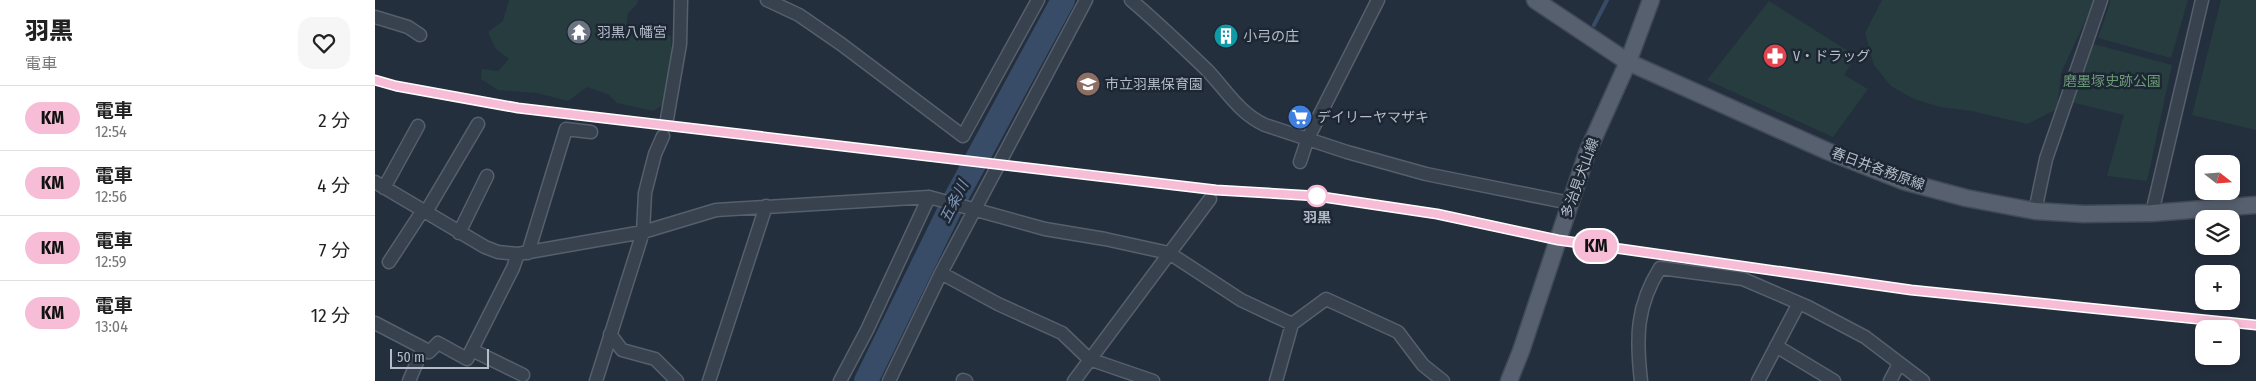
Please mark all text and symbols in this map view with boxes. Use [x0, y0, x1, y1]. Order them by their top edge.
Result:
text: 羽黒 [25, 17, 73, 45]
button: heart [298, 17, 350, 69]
temple icon: 羽黒八幡宮 [566, 19, 592, 45]
building icon: 小弓の庄 [1213, 23, 1239, 49]
place label: 羽黒八幡宮 [597, 24, 667, 41]
place label: 小弓の庄 [1243, 28, 1299, 45]
pharmacy icon: V・ドラッグ [1762, 43, 1788, 69]
place label: V・ドラッグ [1793, 48, 1870, 65]
text: 電車 [25, 54, 57, 73]
school or university icon: 市立羽黒保育園 [1075, 71, 1101, 97]
park label: 磨墨塚史跡公園 [2063, 73, 2161, 90]
place label: 市立羽黒保育園 [1105, 76, 1203, 93]
text: 電車 [95, 99, 133, 122]
supermarket icon: デイリーヤマザキ [1287, 104, 1313, 130]
text: KM [41, 107, 64, 129]
text: 2 分 [318, 109, 350, 132]
place label: デイリーヤマザキ [1317, 109, 1429, 126]
text: 12:54 [95, 122, 127, 141]
street label: 多治見犬山線 [1558, 136, 1602, 220]
street label: 春日井各務原線 [1829, 144, 1927, 194]
north arrow [2195, 155, 2240, 200]
map controls [2195, 155, 2240, 365]
text: 電車 [95, 164, 133, 187]
text: KM [41, 172, 64, 194]
text: 4 分 [317, 174, 350, 197]
water label: 五条川 [936, 176, 973, 226]
marker: 羽黒 [1306, 185, 1328, 207]
text: 12:56 [95, 187, 127, 206]
place label: 羽黒 [1303, 209, 1331, 226]
button: layers [2195, 210, 2240, 255]
text: 電車 [95, 229, 133, 252]
line badge: KM [1573, 230, 1619, 262]
text: KM [1584, 235, 1608, 257]
text: KM [41, 237, 64, 259]
text: 7 分 [319, 239, 350, 262]
text: 12:59 [95, 252, 127, 271]
button: + [2195, 265, 2240, 310]
text: 電車 [95, 294, 133, 317]
text: KM [41, 302, 64, 324]
text: 12 分 [311, 304, 350, 327]
text: 13:04 [95, 317, 128, 336]
button: − [2195, 320, 2240, 365]
scale bar [390, 346, 489, 369]
text: 50 m [397, 349, 425, 366]

